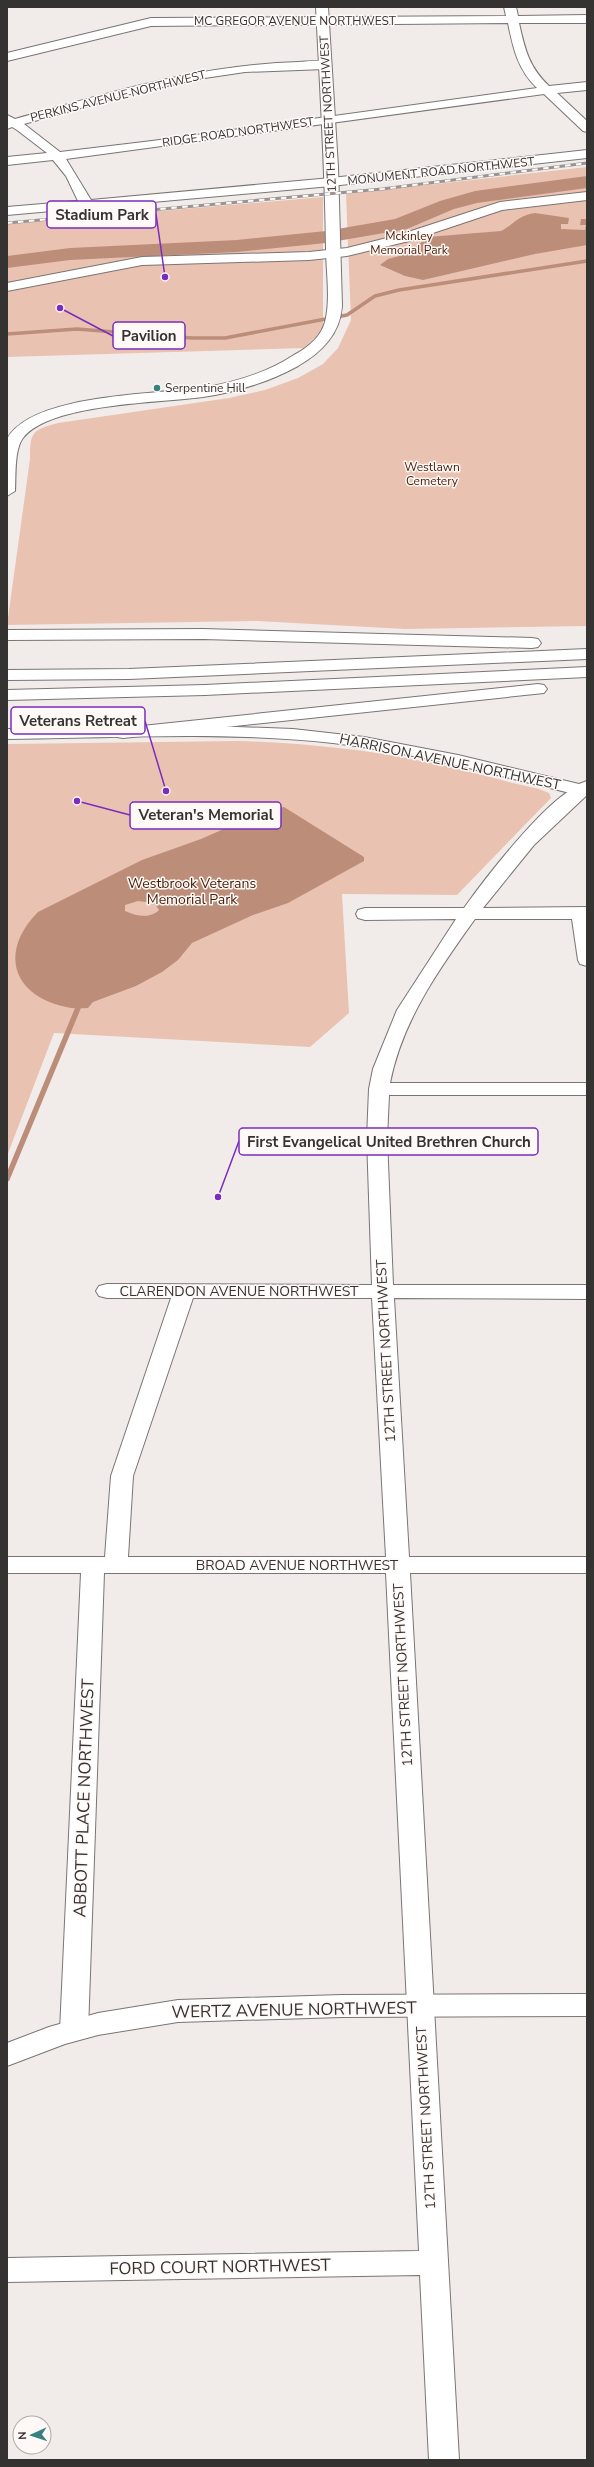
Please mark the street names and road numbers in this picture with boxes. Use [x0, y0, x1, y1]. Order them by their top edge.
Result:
street label: MC GREGOR AVENUE NORTHWEST [194, 13, 397, 29]
street label: 12TH STREET NORTHWEST [316, 34, 340, 193]
street label: PERKINS AVENUE NORTHWEST [29, 66, 208, 126]
street label: RIDGE ROAD NORTHWEST [161, 113, 316, 151]
street label: MONUMENT ROAD NORTHWEST [347, 153, 536, 189]
street label: HARRISON AVENUE NORTHWEST [338, 729, 563, 795]
street label: 12TH STREET NORTHWEST [372, 1258, 400, 1443]
street label: CLARENDON AVENUE NORTHWEST [119, 1282, 359, 1301]
street label: BROAD AVENUE NORTHWEST [196, 1556, 399, 1575]
street label: 12TH STREET NORTHWEST [389, 1582, 417, 1767]
street label: ABBOTT PLACE NORTHWEST [68, 1677, 100, 1918]
street label: WERTZ AVENUE NORTHWEST [171, 1996, 418, 2024]
street label: 12TH STREET NORTHWEST [412, 2025, 440, 2210]
street label: FORD COURT NORTHWEST [109, 2254, 332, 2280]

